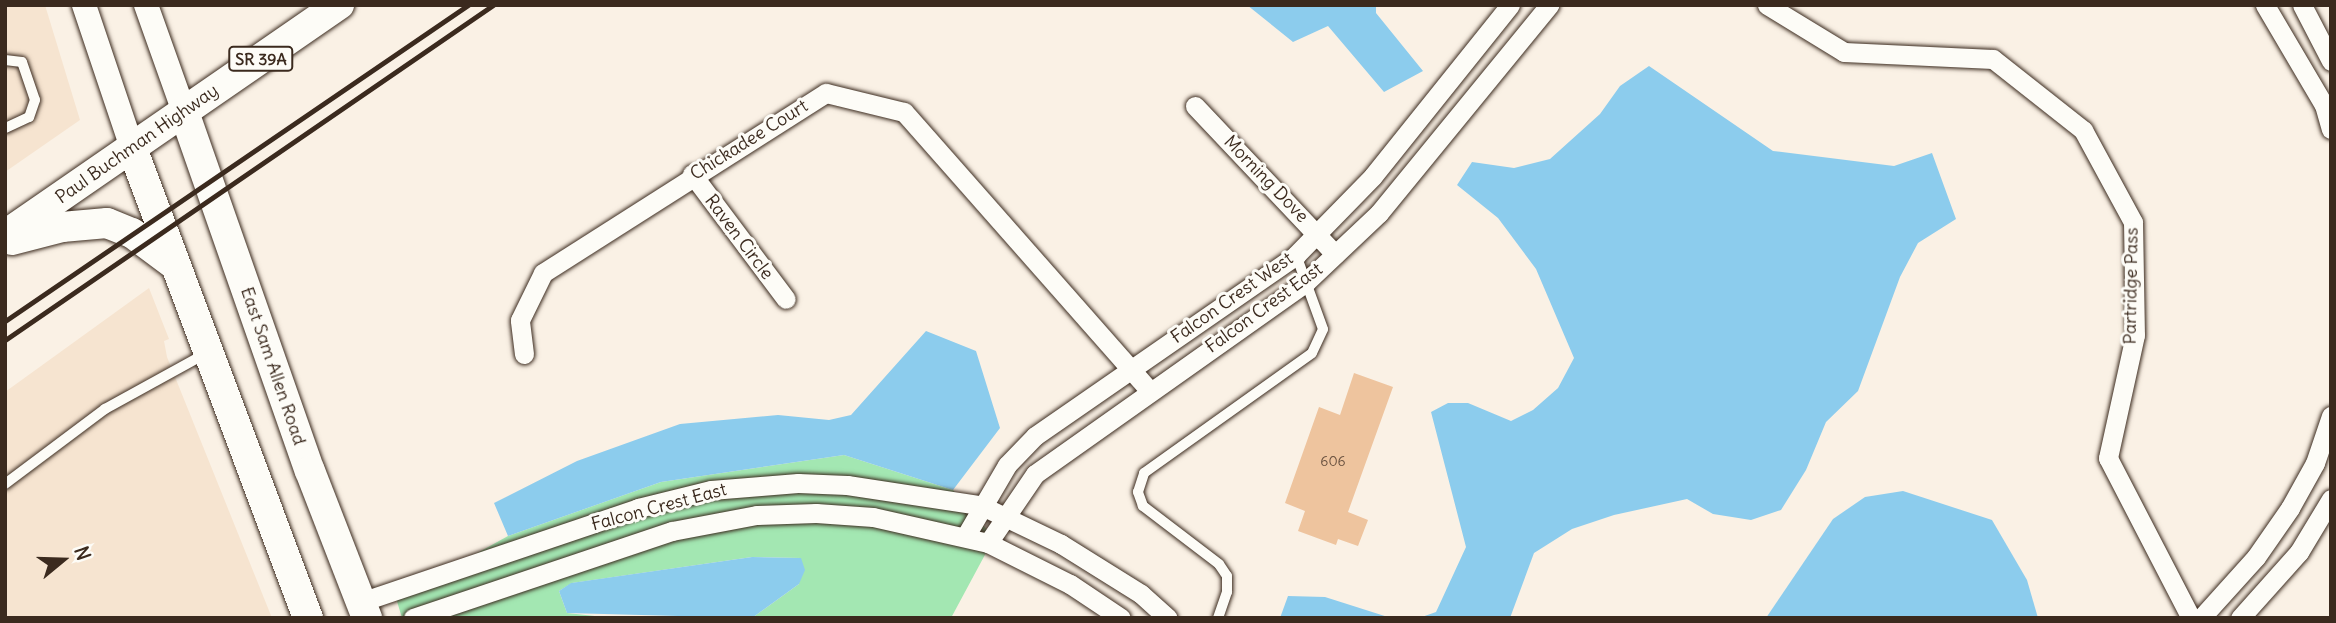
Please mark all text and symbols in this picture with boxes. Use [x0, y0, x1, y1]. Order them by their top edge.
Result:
road number: SR 39A [228, 46, 294, 72]
street label: Paul Buchman Highway [51, 80, 223, 208]
street label: Chickadee Court [686, 95, 812, 185]
street label: Morning Dove [1219, 131, 1313, 227]
street label: Raven Circle [700, 190, 778, 284]
street label: Partridge Pass [2119, 227, 2143, 345]
street label: Falcon Crest West [1167, 248, 1297, 348]
street label: Falcon Crest East [1201, 258, 1327, 358]
street label: East Sam Allen Road [236, 284, 310, 448]
house number: 606 [1320, 453, 1346, 469]
street label: Falcon Crest East [589, 479, 729, 535]
north arrow [28, 525, 98, 595]
text: N [69, 543, 96, 563]

